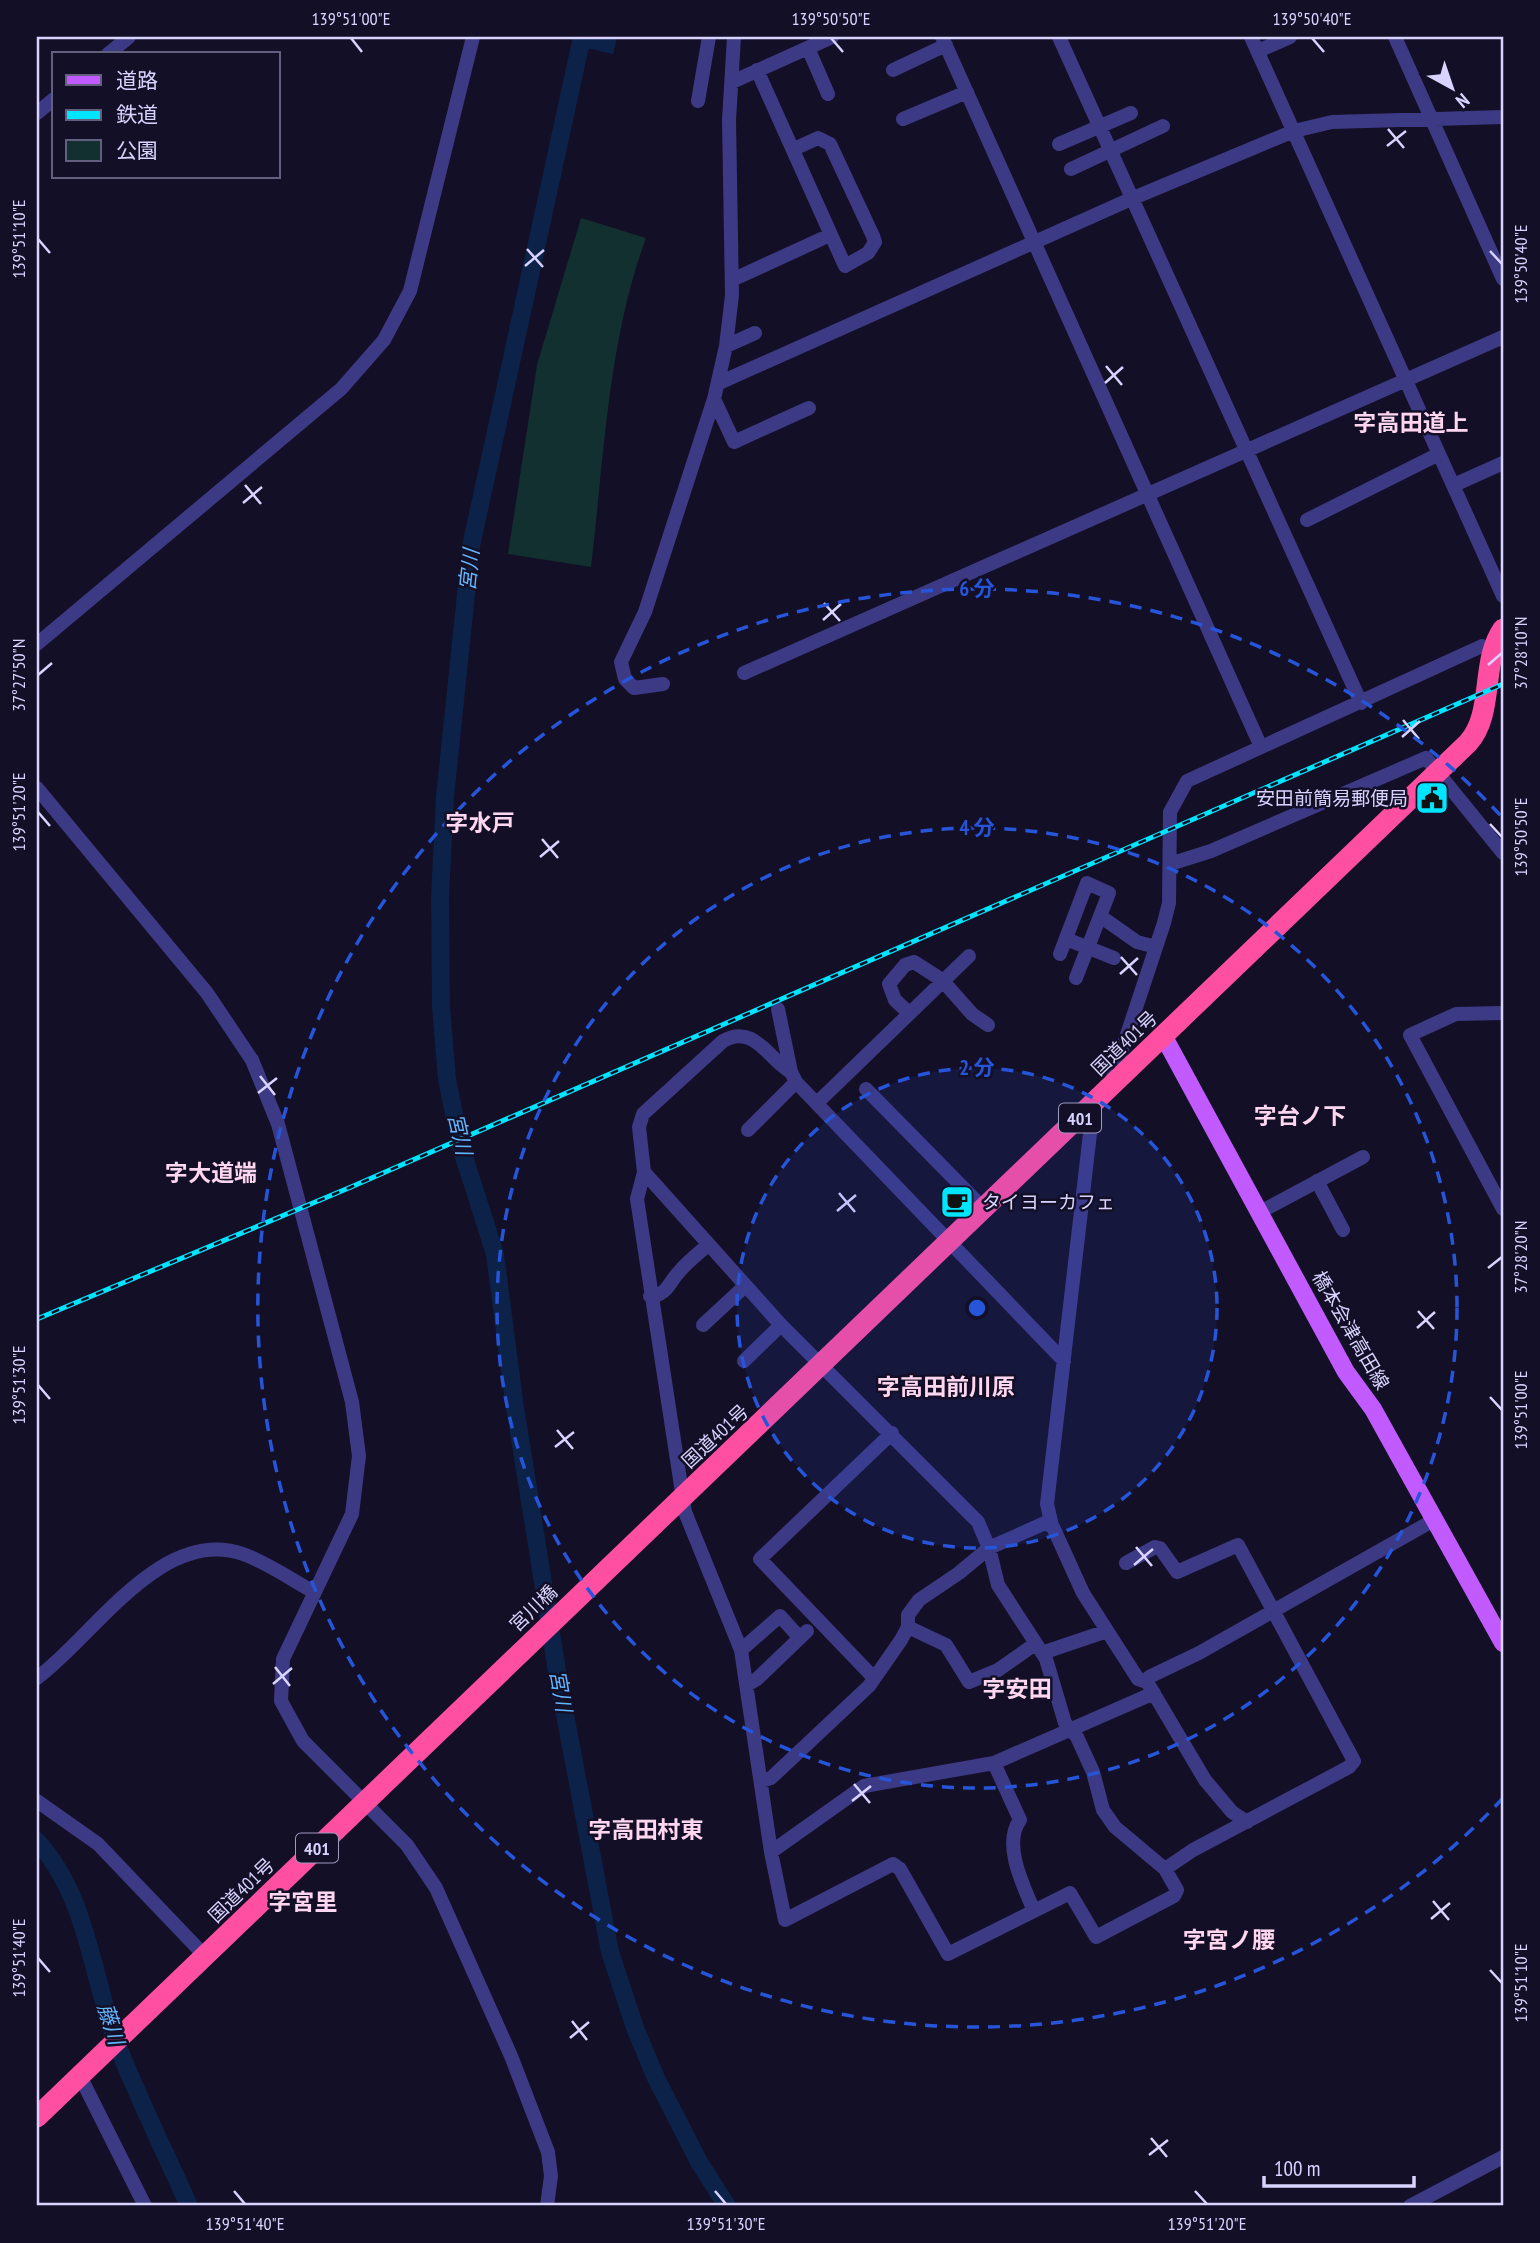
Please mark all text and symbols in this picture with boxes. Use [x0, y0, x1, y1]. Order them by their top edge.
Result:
text: 139°51'00"E [312, 7, 390, 30]
text: 139°50'50"E [792, 7, 870, 30]
text: 139°50'40"E [1273, 7, 1351, 30]
legend [52, 52, 280, 178]
north arrow [1418, 52, 1488, 122]
text: 道路 [116, 67, 158, 94]
text: N [1451, 89, 1475, 114]
text: 鉄道 [116, 101, 158, 128]
text: 公園 [116, 137, 158, 164]
text: 139°51'10"E [7, 200, 30, 278]
text: 139°50'40"E [1509, 225, 1532, 303]
district label: 字高田道上 [1354, 408, 1469, 437]
water label: 宮川 [453, 546, 485, 592]
text: 6 分 [959, 575, 995, 602]
text: 37°28'10"N [1509, 617, 1532, 689]
text: 37°27'50"N [7, 639, 30, 711]
text: 139°51'20"E [7, 773, 30, 851]
public building icon: 安田前簡易郵便局 [1413, 779, 1451, 817]
place label: 安田前簡易郵便局 [1256, 786, 1408, 810]
text: 139°50'50"E [1509, 798, 1532, 876]
district label: 字水戸 [446, 808, 515, 837]
text: 4 分 [959, 814, 995, 841]
street label: 国道401号 [1086, 1006, 1162, 1080]
text: 2 分 [959, 1054, 995, 1081]
district label: 字台ノ下 [1254, 1101, 1346, 1130]
road number: 401 [1059, 1104, 1101, 1133]
water label: 宮川 [442, 1111, 478, 1159]
district label: 字大道端 [165, 1158, 257, 1187]
cafe icon: タイヨーカフェ [938, 1183, 976, 1221]
place label: タイヨーカフェ [982, 1190, 1115, 1214]
text: 37°28'20"N [1509, 1221, 1532, 1293]
street label: 橋本会津高田線 [1307, 1266, 1395, 1394]
centre of rings [965, 1296, 989, 1320]
text: 139°51'30"E [7, 1346, 30, 1424]
text: 139°51'00"E [1509, 1371, 1532, 1449]
district label: 字高田前川原 [877, 1372, 1015, 1401]
street label: 国道401号 [677, 1399, 753, 1473]
street label: 宮川橋 [504, 1580, 562, 1636]
water label: 宮川 [544, 1668, 578, 1716]
district label: 字安田 [983, 1674, 1052, 1703]
district label: 字高田村東 [589, 1815, 704, 1844]
road number: 401 [296, 1834, 338, 1862]
street label: 国道401号 [203, 1853, 279, 1927]
district label: 字宮里 [269, 1887, 338, 1916]
text: 139°51'40"E [7, 1919, 30, 1997]
district label: 字宮ノ腰 [1183, 1925, 1275, 1954]
text: 139°51'10"E [1509, 1944, 1532, 2022]
water label: 藤川 [92, 2000, 131, 2050]
scale bar [1264, 2145, 1414, 2189]
text: 100 m [1274, 2155, 1320, 2182]
text: 139°51'40"E [206, 2212, 284, 2235]
text: 139°51'30"E [687, 2212, 765, 2235]
text: 139°51'20"E [1168, 2212, 1246, 2235]

